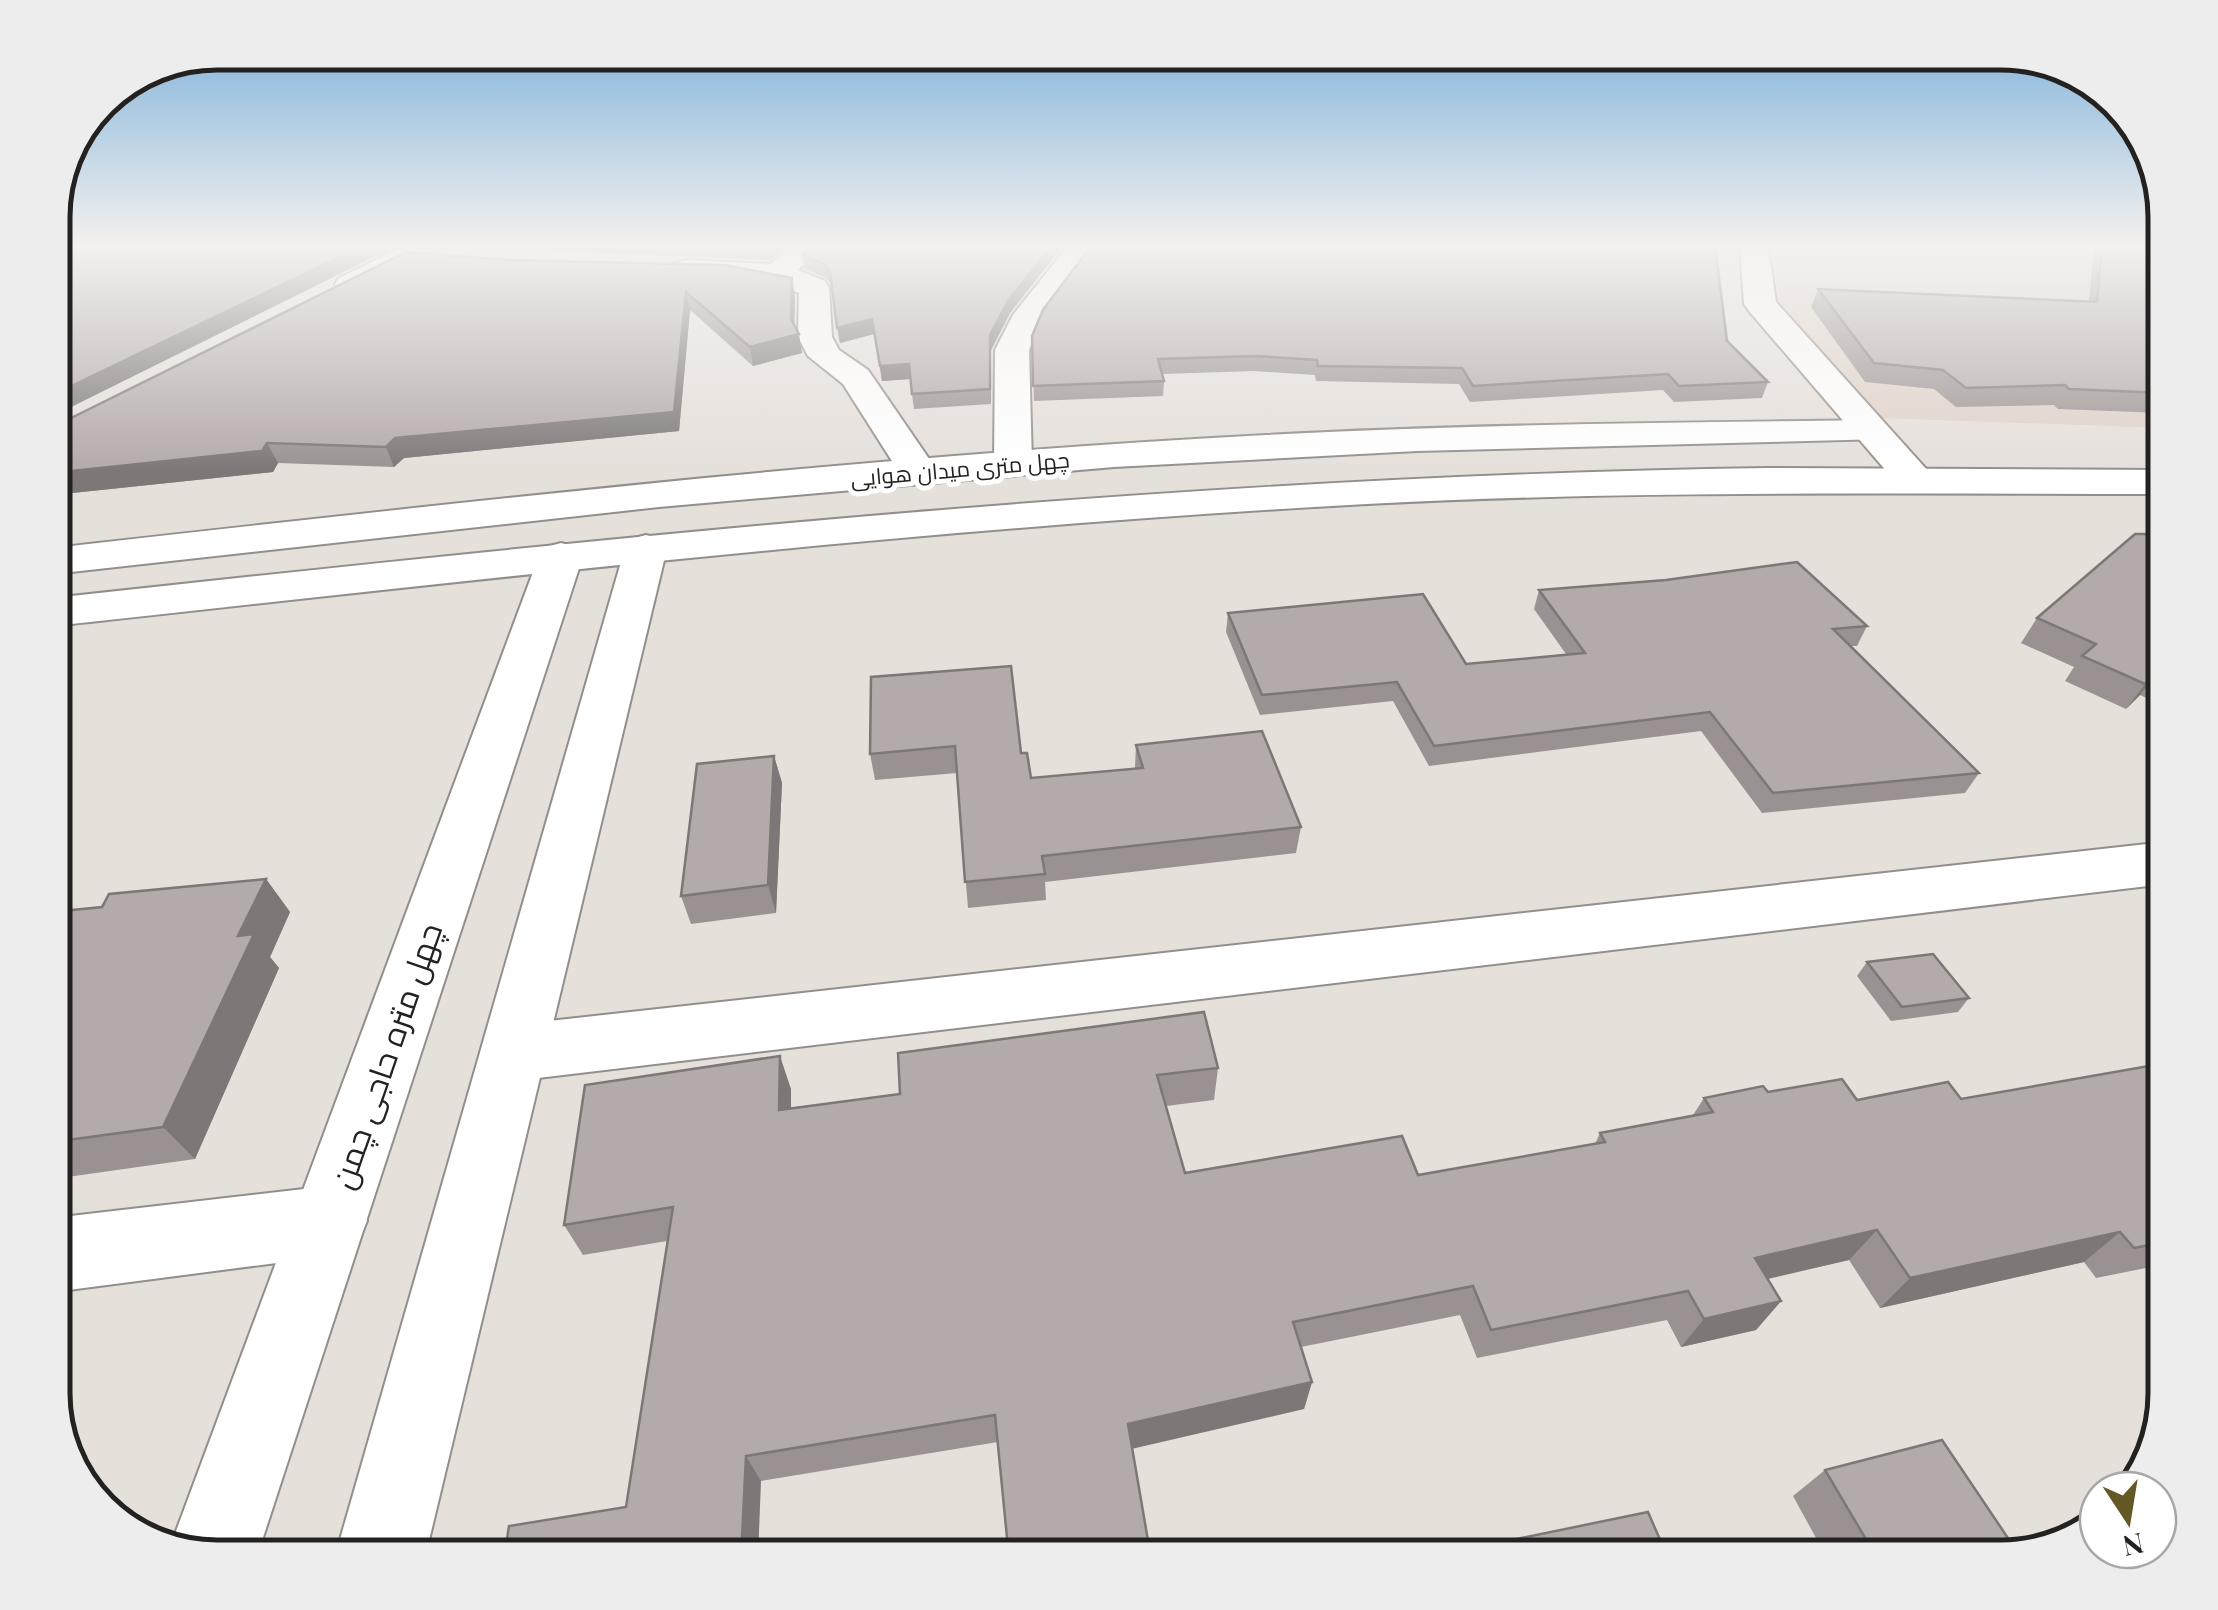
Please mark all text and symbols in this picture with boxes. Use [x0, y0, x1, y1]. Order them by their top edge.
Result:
street label: چهل متری میدان هوایی [849, 443, 1071, 494]
street label: چهل متره حاجی چمن [319, 917, 452, 1194]
north arrow [2078, 1470, 2178, 1570]
text: N [2120, 1526, 2147, 1566]

